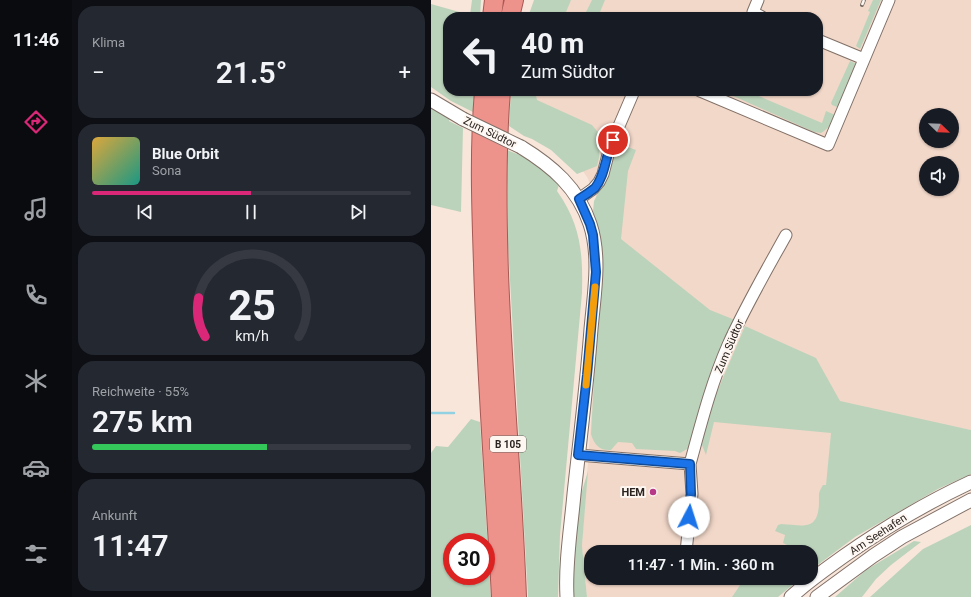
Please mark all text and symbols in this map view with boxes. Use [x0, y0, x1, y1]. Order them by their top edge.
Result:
text: 40 m [521, 27, 584, 60]
icon: left [455, 28, 507, 80]
text: 11:46 [13, 29, 59, 50]
text: Klima [92, 35, 125, 50]
text: 21.5° [216, 55, 287, 90]
text: − [92, 60, 105, 85]
text: + [399, 60, 411, 85]
text: Zum Südtor [521, 61, 615, 82]
icon: directions [22, 108, 50, 136]
north arrow [919, 108, 959, 148]
map controls [919, 108, 959, 196]
street label: Zum Südtor [461, 114, 519, 151]
pin [596, 123, 630, 157]
icon: arrive [602, 129, 624, 151]
text: Blue Orbit [152, 145, 219, 163]
button: sound [919, 156, 959, 196]
text: Sona [152, 163, 181, 178]
icon: music [22, 195, 50, 223]
icon: previous [134, 201, 156, 223]
icon: pause [240, 201, 262, 223]
icon: next [347, 201, 369, 223]
text: 25 [228, 280, 275, 329]
icon: phone [22, 281, 50, 309]
street label: Zum Südtor [712, 317, 747, 375]
text: km/h [235, 327, 268, 343]
icon: climate [22, 367, 50, 395]
text: Reichweite · 55% [92, 384, 189, 399]
text: 275 km [92, 404, 193, 439]
road number: B 105 [490, 436, 526, 452]
icon: car [22, 454, 50, 482]
place label: HEM [621, 486, 645, 499]
marker: HEM [648, 487, 658, 497]
position arrow [668, 496, 710, 538]
text: Ankunft [92, 508, 137, 523]
street label: Am Seehafen [847, 511, 909, 558]
text: 11:47 [92, 528, 169, 563]
speed limit sign: 30 [443, 533, 495, 585]
icon: filters [22, 540, 50, 568]
text: 11:47 · 1 Min. · 360 m [628, 556, 774, 574]

